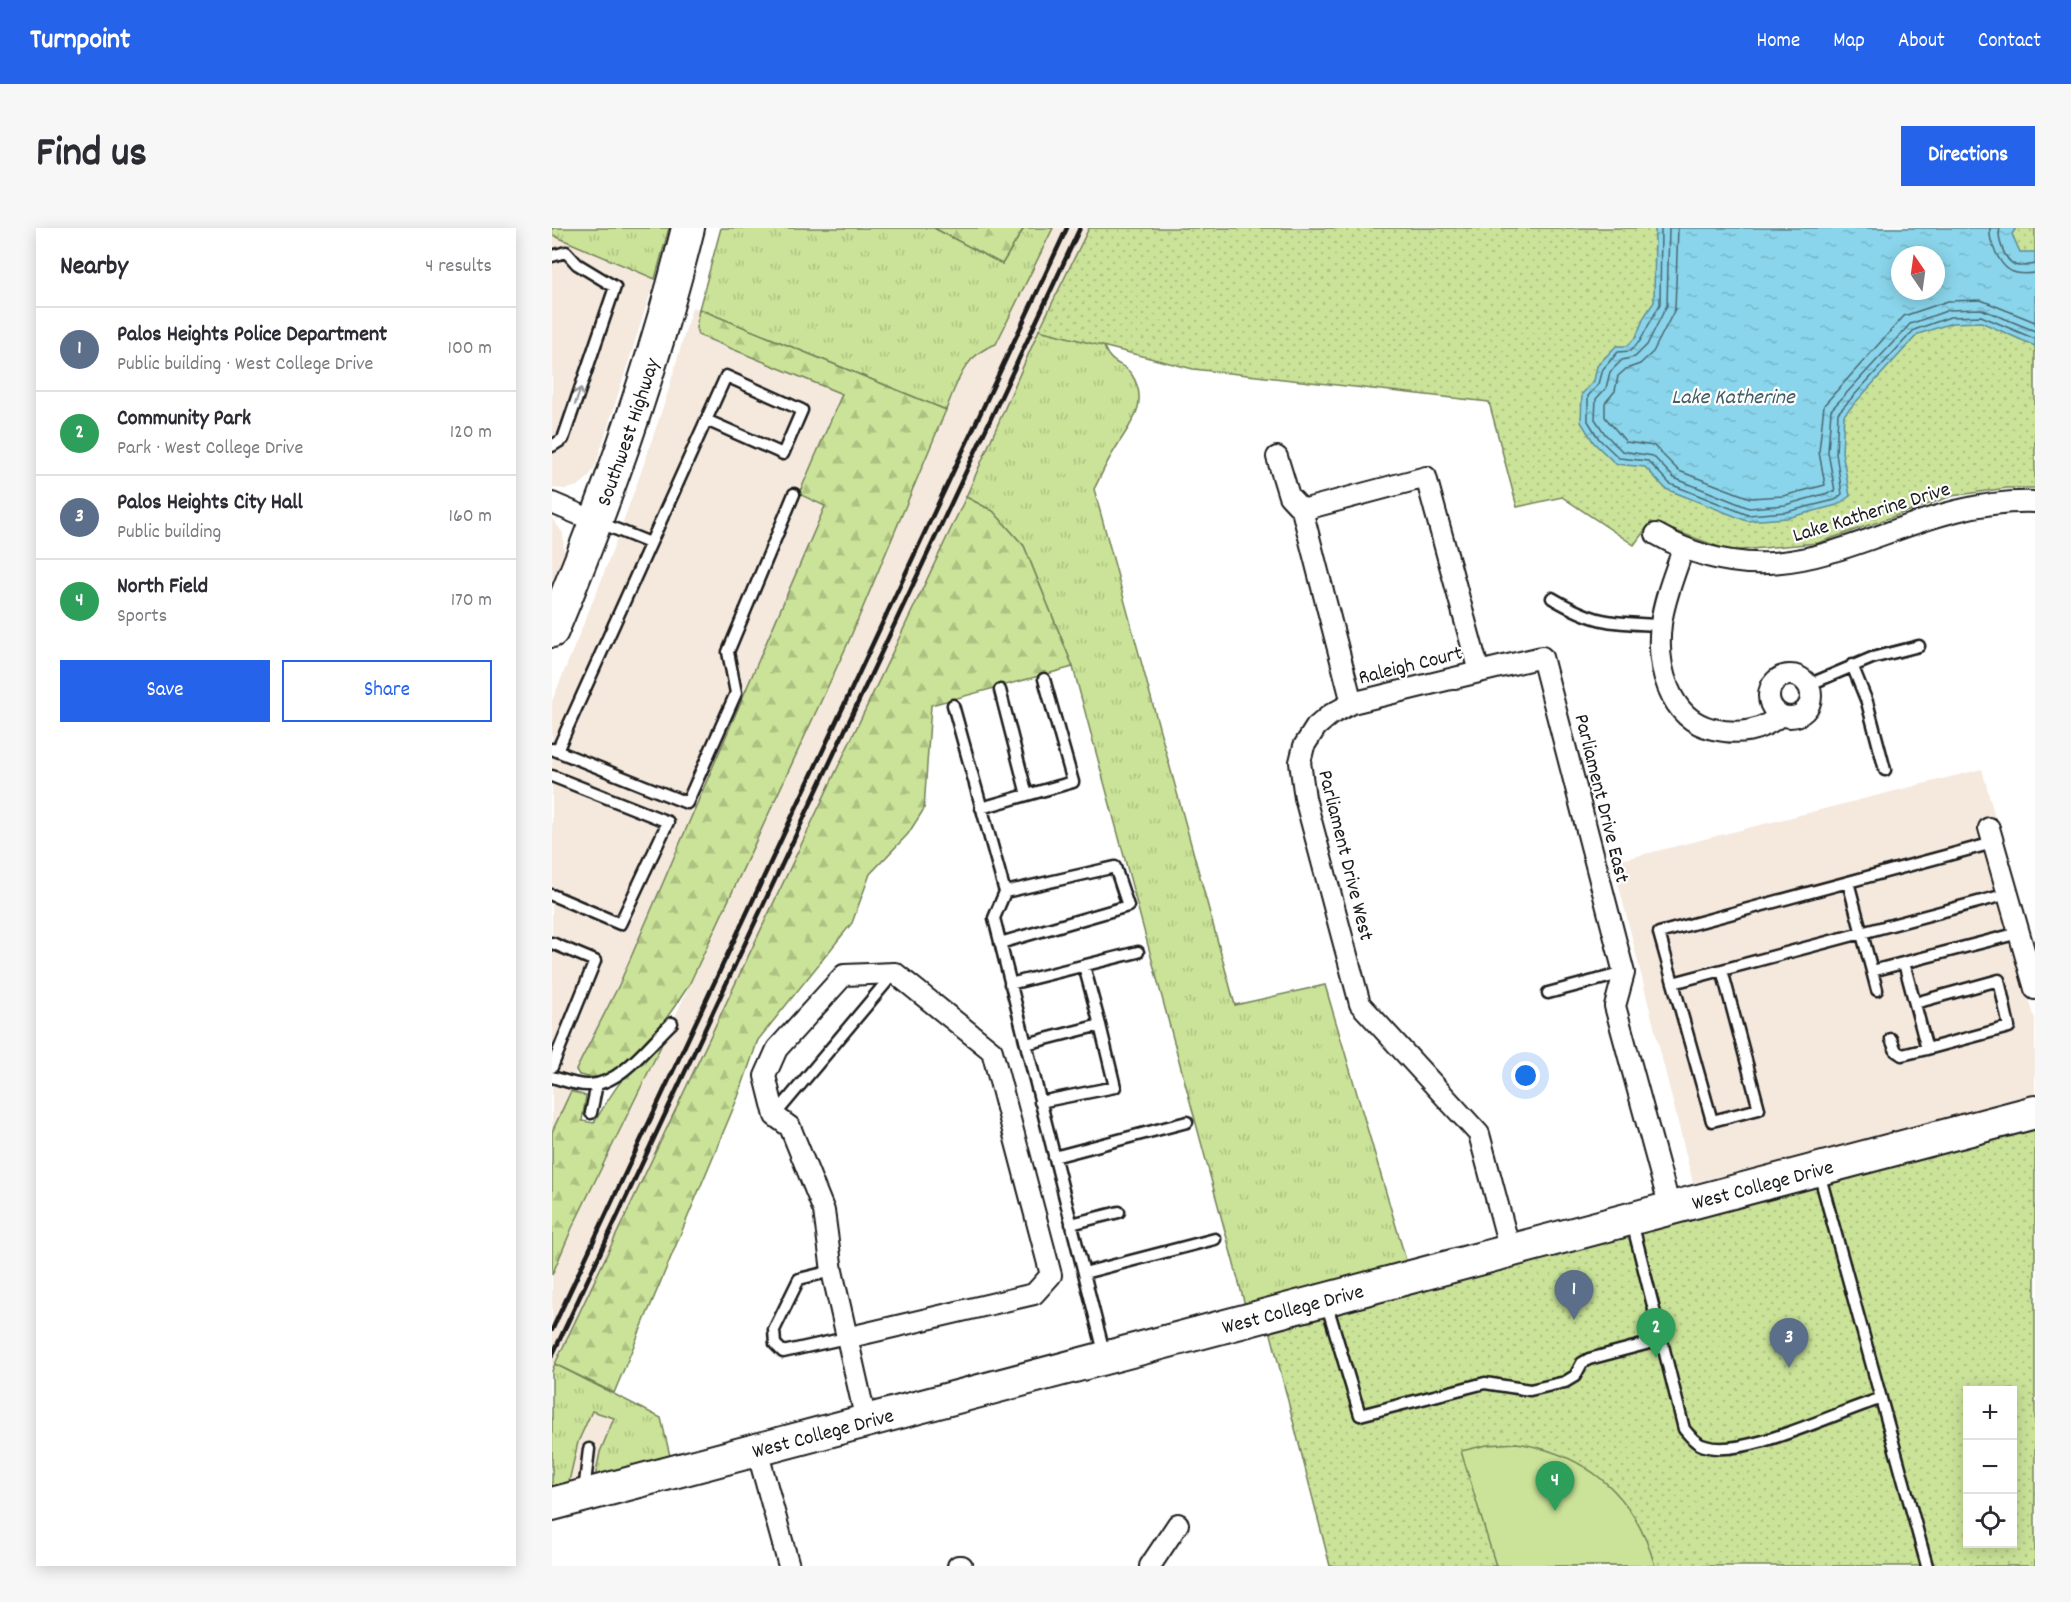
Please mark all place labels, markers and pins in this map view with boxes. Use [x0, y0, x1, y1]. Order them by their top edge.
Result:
pin: 1 [1554, 1270, 1594, 1320]
pin: 2 [1636, 1308, 1676, 1358]
pin: 3 [1770, 1318, 1808, 1368]
pin: 4 [1536, 1462, 1574, 1511]

